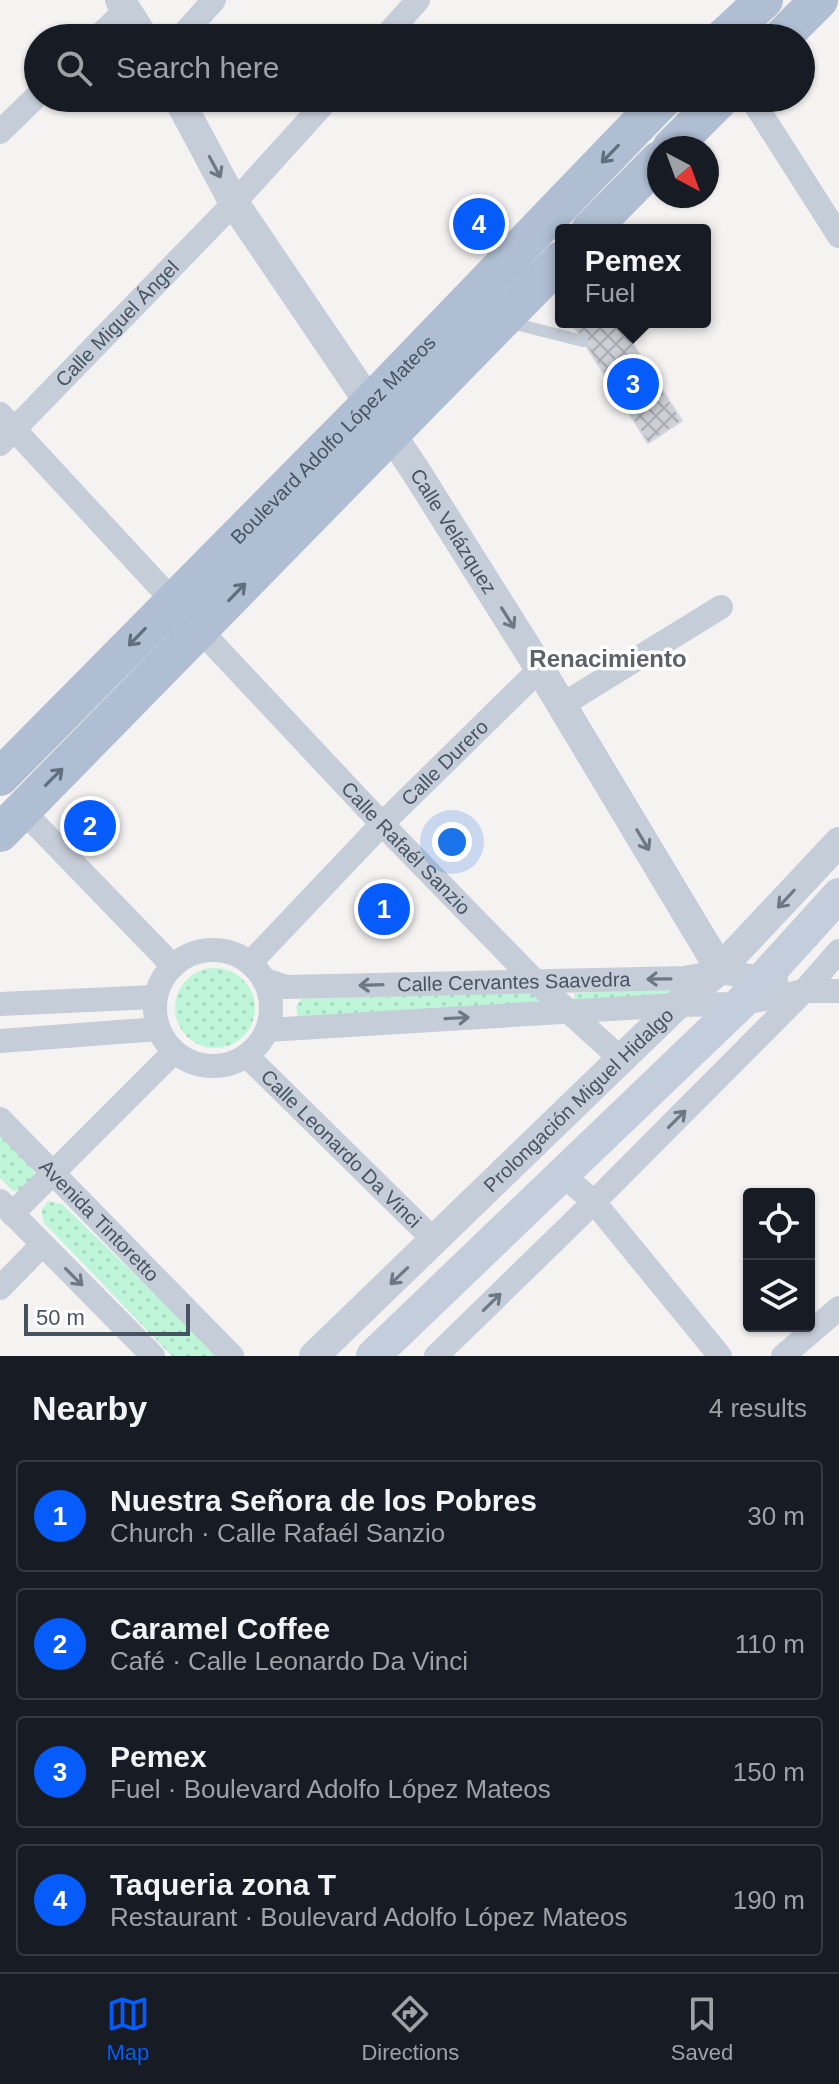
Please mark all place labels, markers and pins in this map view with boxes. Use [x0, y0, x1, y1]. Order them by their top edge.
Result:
pin: 4 [453, 194, 505, 254]
pin: 3 [607, 354, 659, 414]
pin: 2 [64, 796, 116, 856]
pin: 1 [358, 879, 410, 939]

